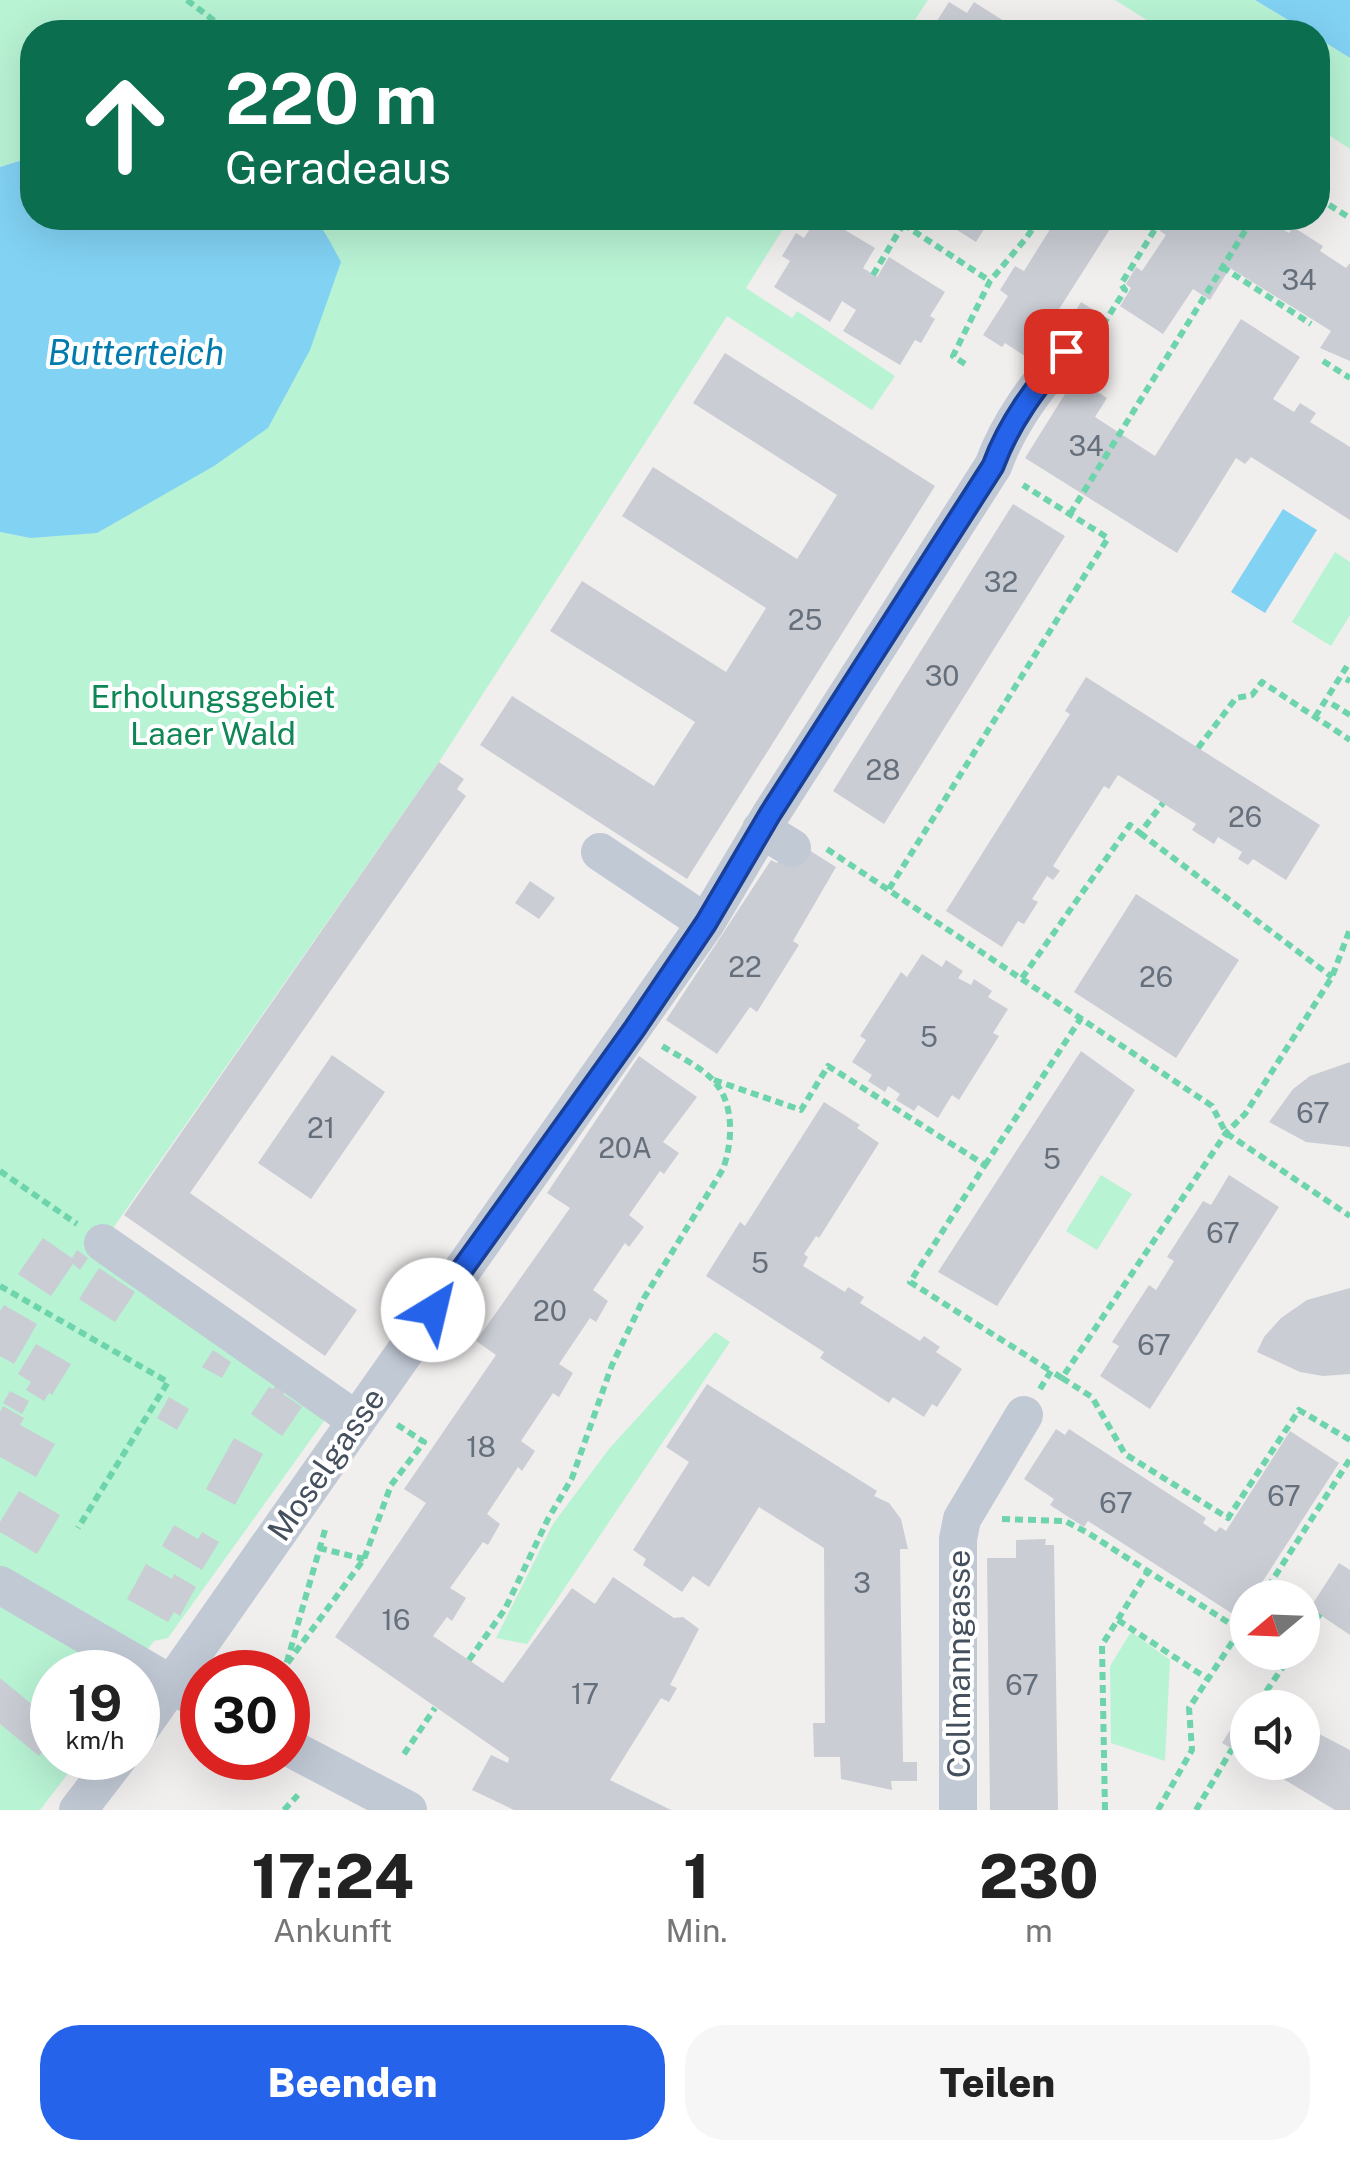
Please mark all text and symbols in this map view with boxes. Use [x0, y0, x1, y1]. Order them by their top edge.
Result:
text: 220 m [225, 57, 438, 140]
icon: ahead [60, 60, 190, 190]
text: Geradeaus [225, 141, 451, 194]
house number: 34 [1281, 263, 1317, 296]
pin [1024, 309, 1109, 394]
icon: arrive [1039, 324, 1094, 379]
water label: Butterteich [48, 332, 224, 373]
house number: 34 [1068, 429, 1104, 462]
house number: 32 [984, 565, 1018, 598]
house number: 25 [788, 603, 822, 636]
house number: 30 [925, 659, 959, 692]
park label: Erholungsgebiet Laaer Wald [91, 678, 335, 752]
house number: 28 [866, 753, 900, 786]
house number: 26 [1228, 800, 1262, 833]
house number: 22 [728, 950, 762, 983]
house number: 26 [1139, 960, 1173, 993]
house number: 5 [920, 1020, 938, 1053]
house number: 67 [1296, 1096, 1330, 1129]
house number: 21 [307, 1111, 335, 1144]
house number: 20A [598, 1131, 652, 1164]
house number: 5 [1043, 1142, 1061, 1175]
house number: 67 [1206, 1216, 1240, 1249]
house number: 5 [751, 1246, 769, 1279]
position arrow [381, 1258, 485, 1362]
house number: 20 [533, 1294, 567, 1327]
house number: 67 [1137, 1328, 1171, 1361]
street label: Moselgasse [260, 1381, 392, 1547]
house number: 18 [466, 1430, 496, 1463]
house number: 67 [1267, 1479, 1301, 1512]
house number: 67 [1099, 1486, 1133, 1519]
street label: Collmanngasse [940, 1550, 977, 1778]
house number: 3 [853, 1566, 871, 1599]
north arrow [1230, 1580, 1320, 1670]
map controls [1230, 1580, 1320, 1780]
house number: 16 [382, 1603, 410, 1636]
speed limit sign: 30 [180, 1650, 310, 1780]
house number: 67 [1005, 1668, 1039, 1701]
text: 19 [68, 1673, 122, 1732]
house number: 17 [571, 1677, 599, 1710]
button: sound [1230, 1690, 1320, 1780]
text: km/h [66, 1725, 124, 1755]
text: 17:24 [251, 1841, 414, 1912]
text: 1 [683, 1841, 710, 1912]
text: 230 [979, 1841, 1099, 1912]
text: Ankunft [273, 1912, 393, 1949]
text: Min. [665, 1912, 728, 1949]
text: m [1025, 1912, 1053, 1949]
button: Beenden [40, 2025, 665, 2140]
button: Teilen [685, 2025, 1310, 2140]

